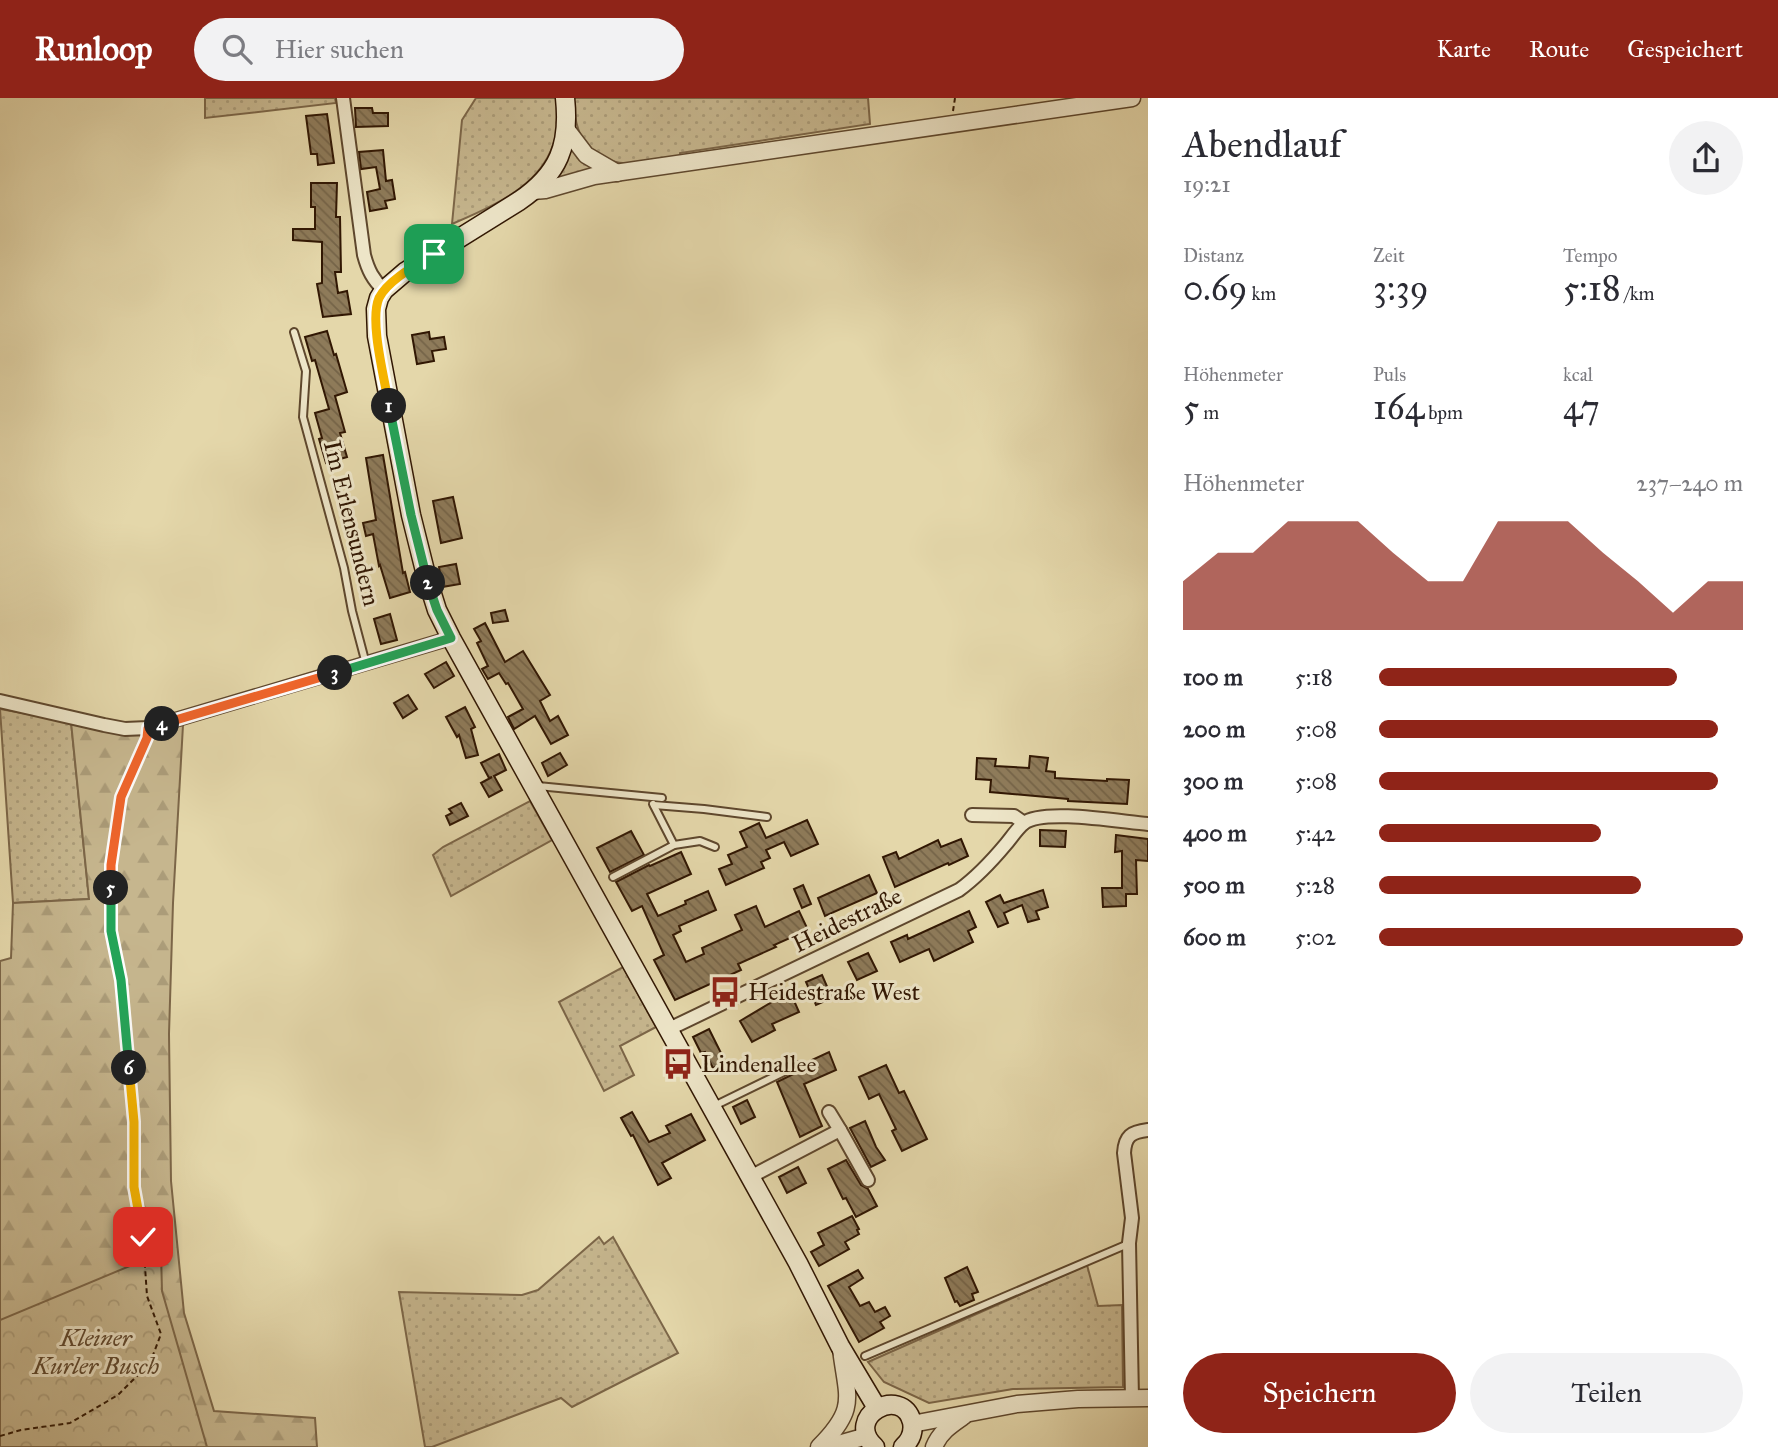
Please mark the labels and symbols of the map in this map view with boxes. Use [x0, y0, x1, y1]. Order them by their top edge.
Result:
pin [404, 224, 464, 284]
pin: 1 [372, 388, 406, 424]
street label: Im Erlensundern [317, 437, 387, 609]
pin: 2 [410, 566, 446, 601]
pin: 3 [318, 656, 352, 690]
pin: 4 [144, 706, 180, 742]
pin: 5 [94, 870, 128, 906]
street label: Heidestraße [787, 881, 907, 959]
bus stop icon: Heidestraße West [708, 975, 742, 1009]
place label: Heidestraße West [748, 977, 921, 1007]
bus stop icon: Lindenallee [661, 1047, 695, 1081]
place label: Lindenallee [701, 1049, 816, 1079]
pin: 6 [111, 1051, 146, 1086]
pin [113, 1207, 173, 1267]
park label: Kleiner Kurler Busch [32, 1323, 159, 1381]

